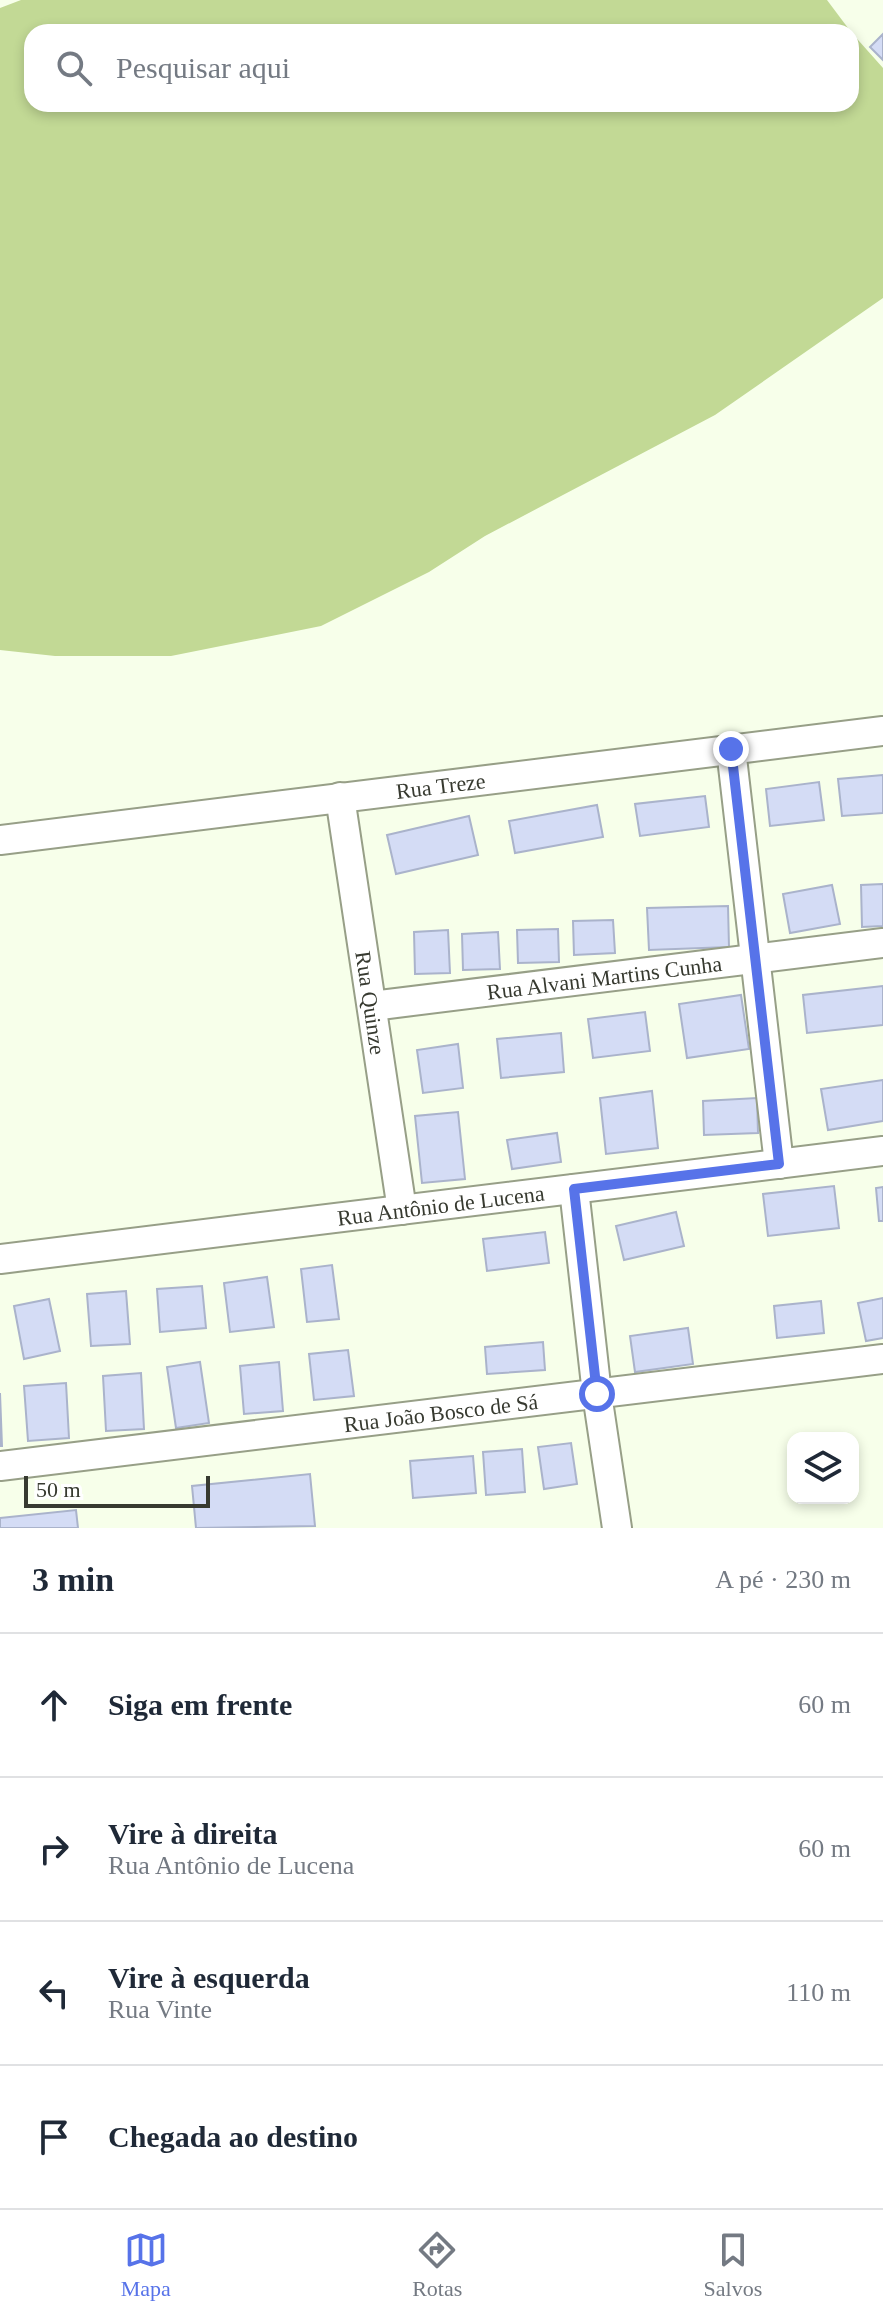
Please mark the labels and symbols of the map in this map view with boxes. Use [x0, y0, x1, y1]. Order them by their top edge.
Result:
route end [713, 731, 749, 767]
street label: Rua Treze [395, 768, 487, 804]
street label: Rua Quinze [351, 949, 391, 1056]
street label: Rua Alvani Martins Cunha [485, 950, 723, 1004]
street label: Rua Antônio de Lucena [336, 1180, 546, 1230]
route start [579, 1376, 615, 1412]
street label: Rua João Bosco de Sá [342, 1388, 540, 1437]
scale bar [24, 1472, 210, 1508]

